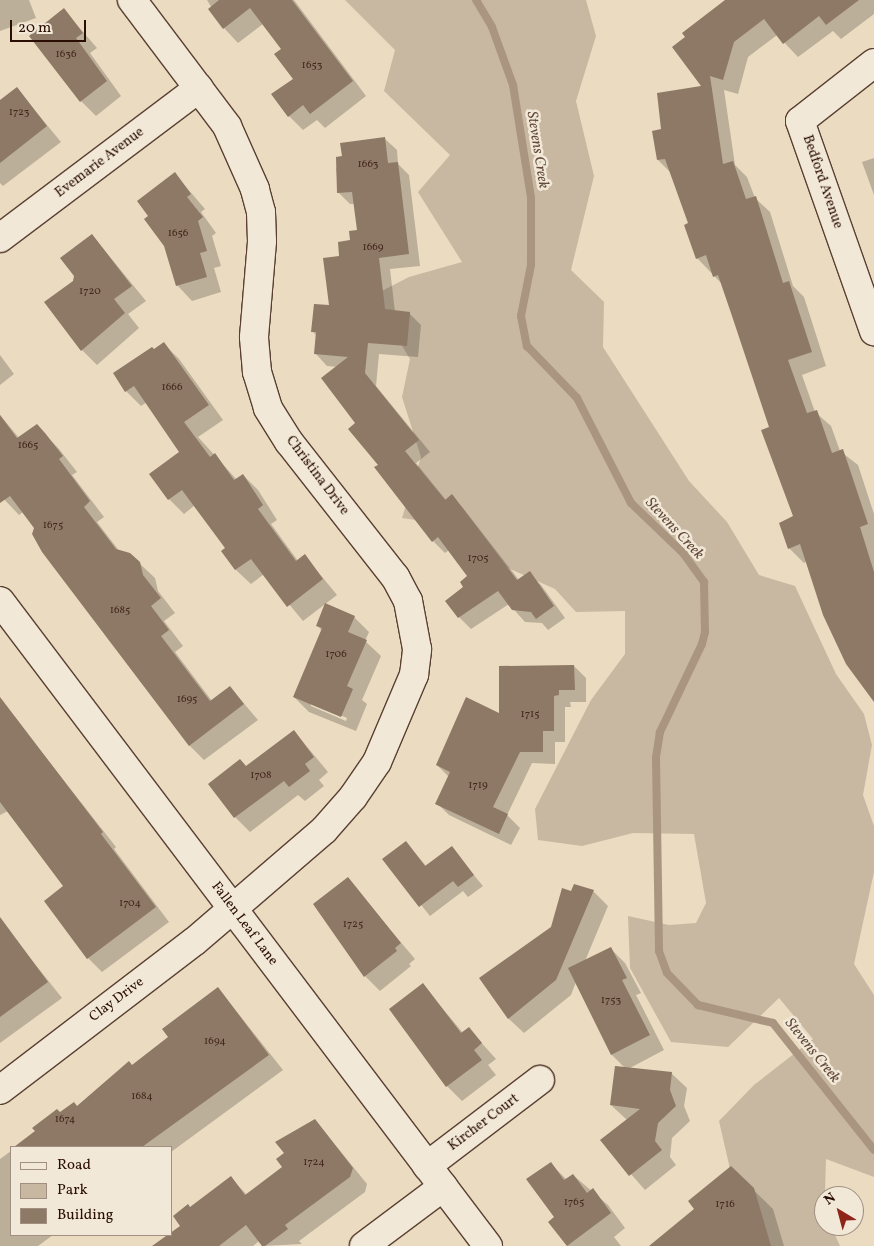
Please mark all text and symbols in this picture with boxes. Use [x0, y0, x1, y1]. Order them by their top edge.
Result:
scale bar [12, 10, 89, 42]
text: 20 m [18, 18, 51, 39]
house number: 1636 [56, 48, 76, 62]
house number: 1653 [302, 59, 322, 73]
house number: 1723 [9, 106, 29, 120]
water label: Stevens Creek [522, 110, 552, 190]
street label: Evemarie Avenue [52, 124, 148, 202]
street label: Bedford Avenue [798, 133, 846, 231]
house number: 1663 [358, 158, 378, 172]
house number: 1656 [168, 227, 188, 241]
house number: 1669 [362, 241, 384, 255]
house number: 1720 [79, 285, 101, 299]
house number: 1666 [162, 381, 182, 395]
street label: Christina Drive [282, 433, 352, 519]
house number: 1665 [18, 439, 38, 453]
water label: Stevens Creek [641, 494, 707, 564]
house number: 1675 [43, 519, 63, 533]
house number: 1705 [468, 552, 488, 566]
house number: 1685 [110, 604, 130, 618]
house number: 1706 [325, 648, 347, 662]
house number: 1695 [177, 693, 197, 707]
house number: 1715 [520, 708, 540, 722]
house number: 1708 [250, 769, 272, 783]
house number: 1719 [468, 779, 488, 793]
street label: Fallen Leaf Lane [207, 879, 281, 969]
house number: 1704 [119, 897, 141, 911]
house number: 1725 [343, 918, 363, 932]
street label: Clay Drive [86, 974, 148, 1026]
house number: 1753 [601, 994, 621, 1008]
water label: Stevens Creek [780, 1015, 844, 1087]
house number: 1694 [204, 1035, 226, 1049]
house number: 1684 [131, 1090, 153, 1104]
street label: Kircher Court [445, 1091, 523, 1155]
house number: 1674 [55, 1113, 75, 1127]
legend [10, 1146, 172, 1236]
text: Road [57, 1155, 91, 1176]
house number: 1724 [303, 1156, 325, 1170]
text: Park [57, 1180, 88, 1201]
north arrow [814, 1186, 864, 1236]
text: N [820, 1189, 840, 1210]
house number: 1765 [564, 1196, 584, 1210]
house number: 1716 [715, 1198, 735, 1212]
text: Building [57, 1205, 113, 1226]

